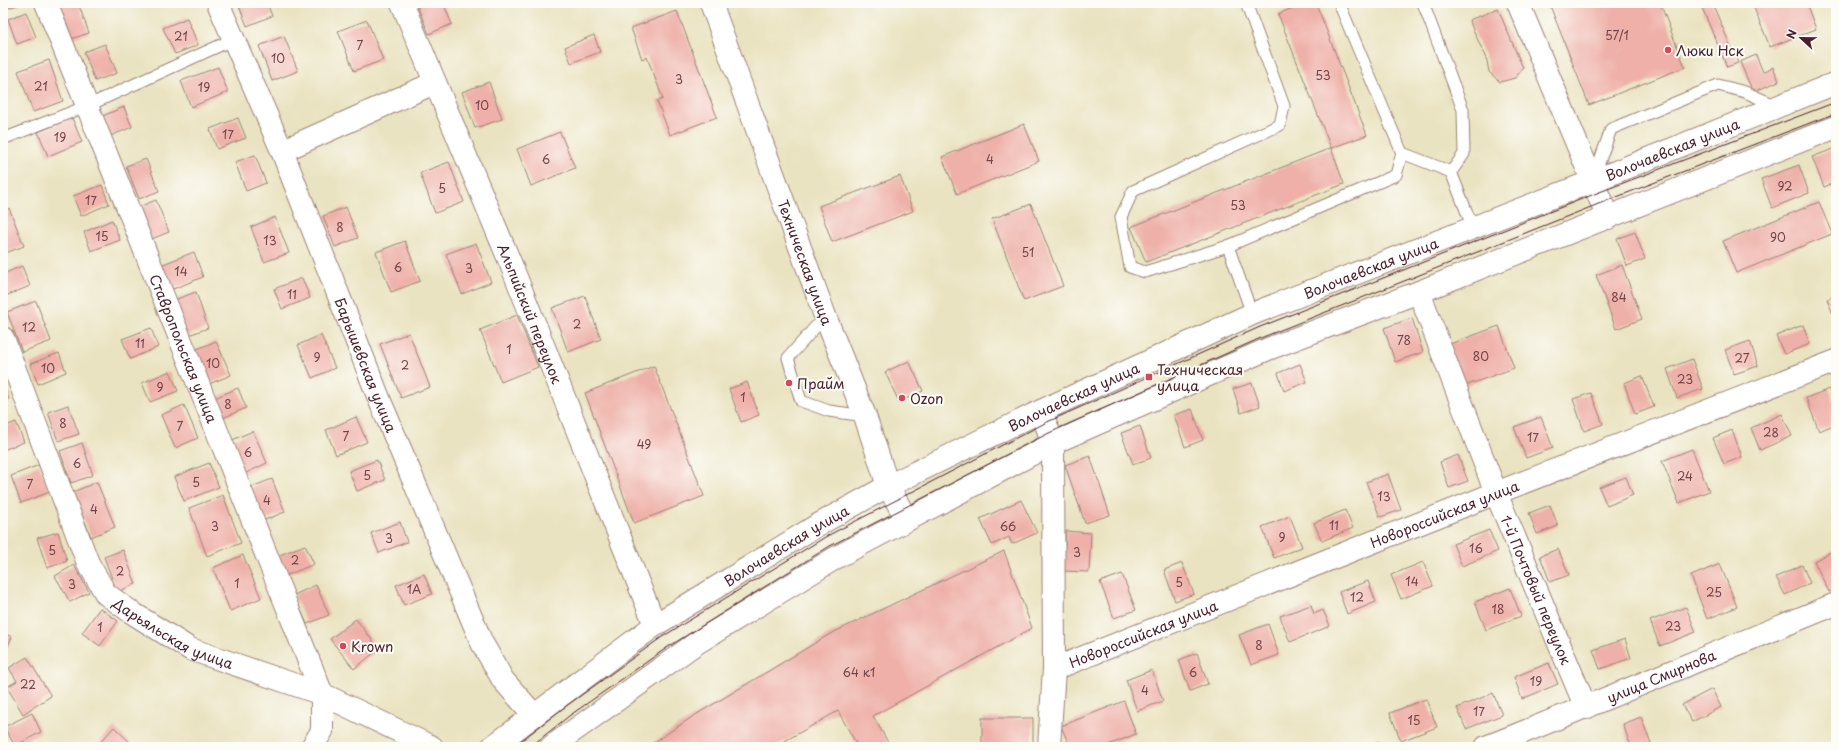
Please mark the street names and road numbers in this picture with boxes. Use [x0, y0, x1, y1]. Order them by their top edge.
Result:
street label: Волочаевская улица [1602, 113, 1743, 186]
street label: Техническая улица [773, 197, 838, 328]
street label: Волочаевская улица [1300, 232, 1441, 303]
street label: Альпийский переулок [493, 240, 568, 387]
street label: Ставропольская улица [145, 271, 223, 426]
street label: Барышевская улица [330, 294, 403, 436]
street label: Волочаевская улица [1004, 357, 1143, 436]
street label: Новороссийская улица [1367, 475, 1522, 553]
street label: Волочаевская улица [719, 499, 853, 591]
street label: 1-й Почтовый переулок [1496, 512, 1577, 668]
street label: Дарьяльская улица [108, 592, 236, 674]
street label: Новороссийская улица [1066, 594, 1221, 673]
street label: улица Смирнова [1603, 644, 1719, 708]

